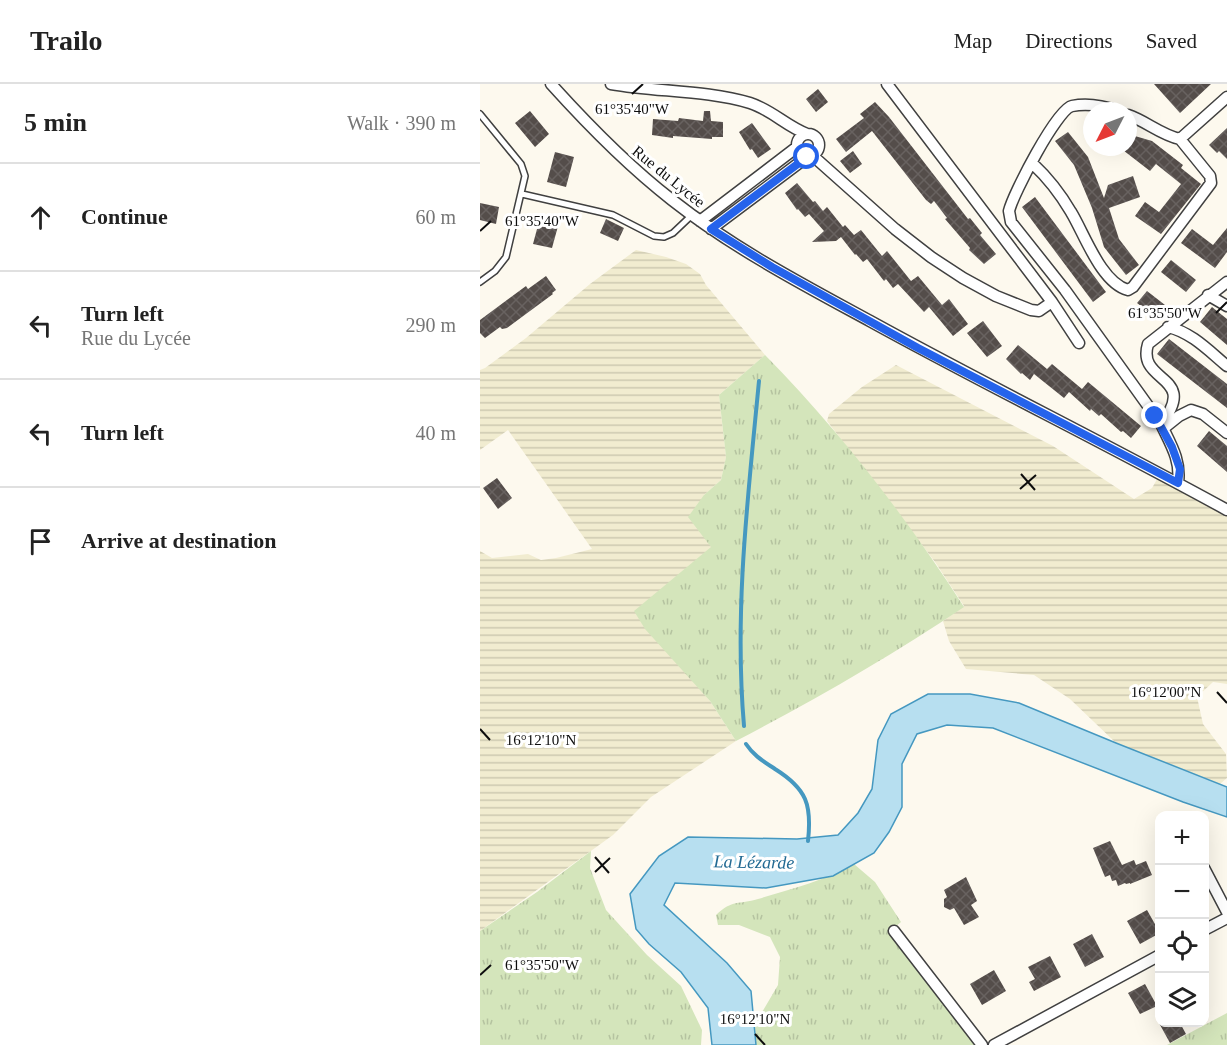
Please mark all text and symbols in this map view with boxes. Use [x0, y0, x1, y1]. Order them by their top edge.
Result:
text: Trailo [30, 25, 103, 56]
text: Map [954, 29, 992, 53]
text: Directions [1025, 29, 1113, 53]
text: Saved [1146, 29, 1197, 53]
text: 61°35'40"W [595, 101, 670, 117]
north arrow [1083, 102, 1137, 156]
text: 5 min [24, 108, 87, 137]
text: Walk · 390 m [347, 112, 456, 134]
street label: Rue du Lycée [629, 142, 708, 211]
route start [793, 143, 819, 169]
icon: ahead [24, 201, 57, 234]
text: Continue [81, 204, 168, 229]
text: 60 m [415, 206, 456, 228]
text: 61°35'40"W [505, 213, 580, 229]
text: Turn left [81, 301, 164, 326]
text: 61°35'50"W [1128, 305, 1203, 321]
icon: left [24, 309, 57, 342]
text: 290 m [405, 314, 456, 336]
text: Rue du Lycée [81, 327, 191, 349]
route end [1141, 402, 1167, 428]
icon: left [24, 417, 57, 450]
text: Turn left [81, 420, 164, 445]
text: 40 m [415, 422, 456, 444]
icon: arrive [24, 525, 57, 558]
text: Arrive at destination [81, 528, 277, 553]
text: 16°12'00"N [1131, 684, 1201, 700]
text: 16°12'10"N [506, 732, 576, 748]
map controls [1155, 811, 1209, 1027]
button: + [1155, 811, 1209, 865]
water label: La Lézarde [712, 851, 795, 873]
button: − [1155, 865, 1209, 919]
button: locate [1155, 919, 1209, 973]
text: 61°35'50"W [505, 957, 580, 973]
button: layers [1155, 973, 1209, 1027]
text: 16°12'10"N [720, 1011, 790, 1027]

